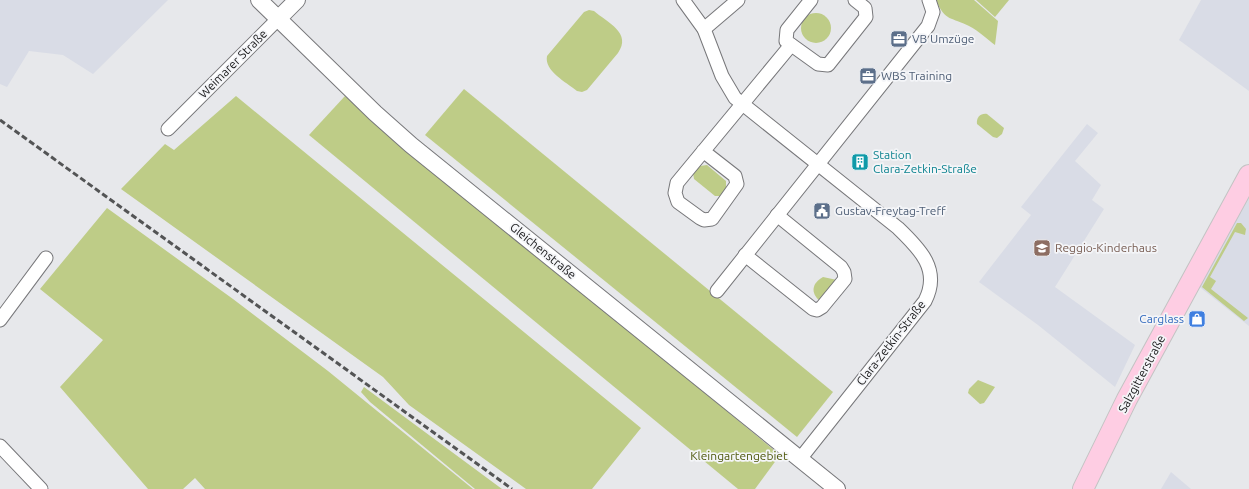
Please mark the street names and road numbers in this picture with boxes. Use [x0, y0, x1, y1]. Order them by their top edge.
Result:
street label: Weimarer Straße [196, 27, 269, 100]
street label: Gleichenstraße [508, 220, 579, 281]
street label: Clara-Zetkin-Straße [854, 298, 928, 388]
street label: Salzgitterstraße [1116, 333, 1167, 415]

